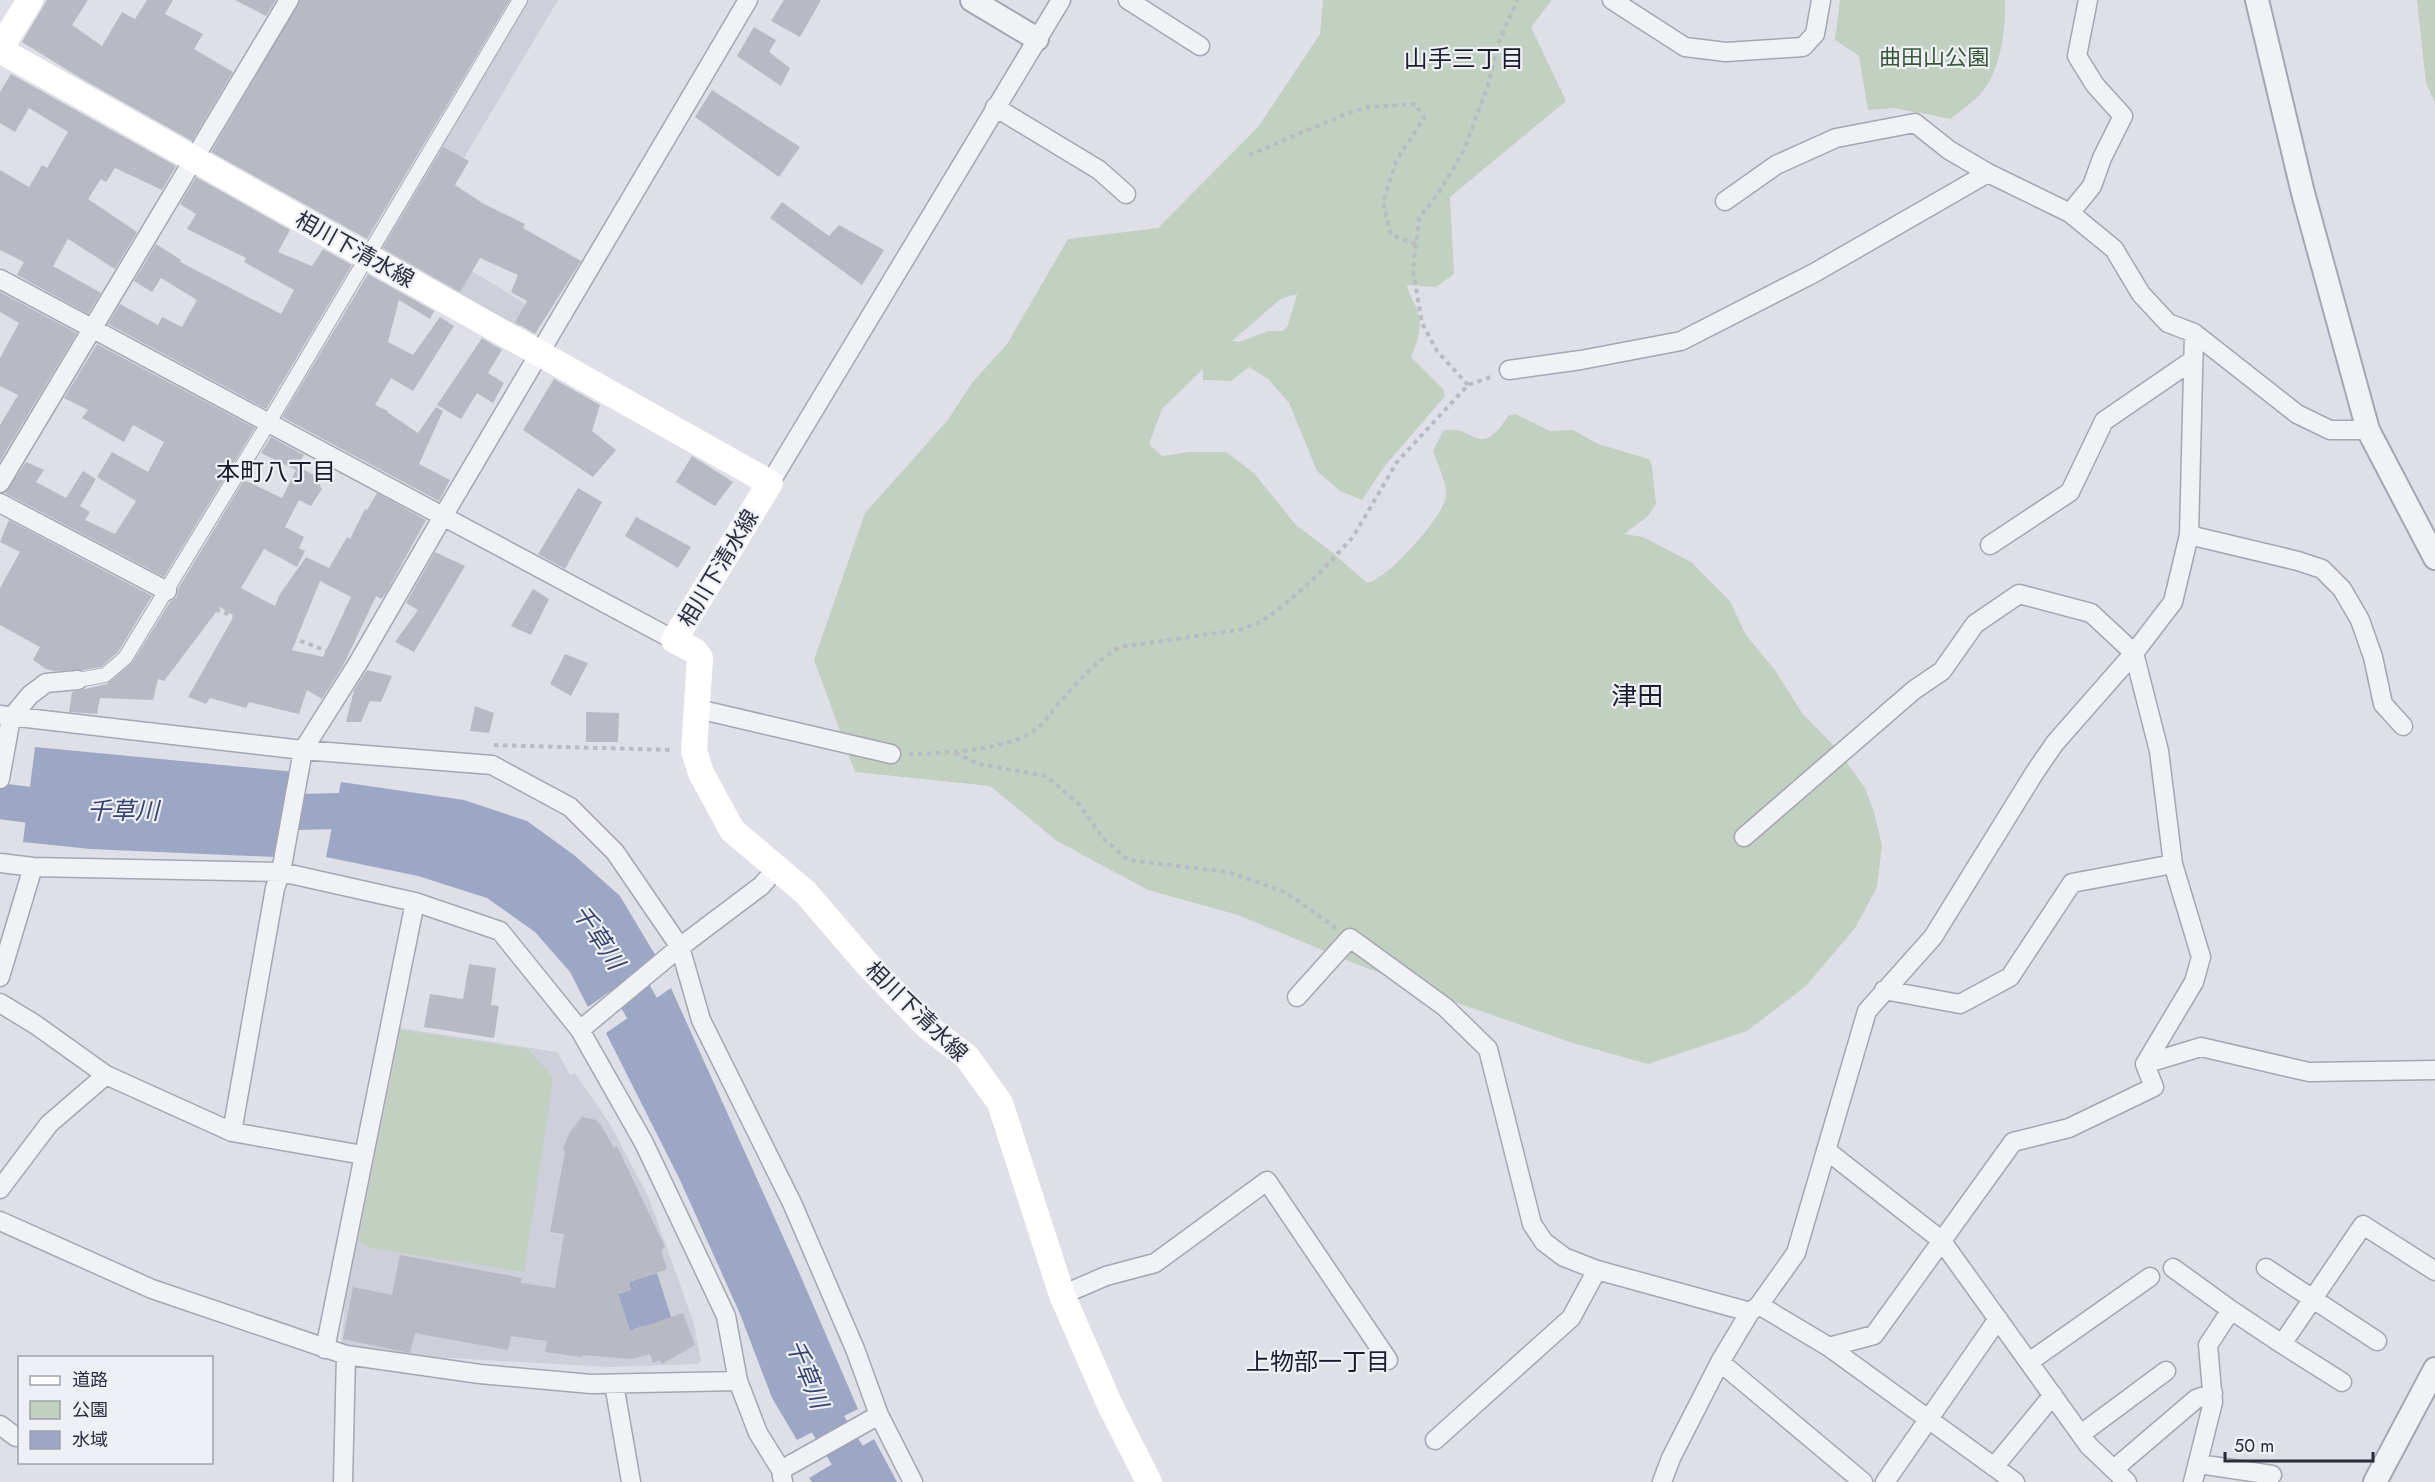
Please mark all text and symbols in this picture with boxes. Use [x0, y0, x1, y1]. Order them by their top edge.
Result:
district label: 山手三丁目 [1404, 41, 1524, 76]
park label: 曲田山公園 [1879, 41, 1989, 73]
street label: 相川下清水線 [290, 203, 420, 295]
district label: 本町八丁目 [216, 454, 336, 489]
street label: 相川下清水線 [670, 503, 766, 633]
district label: 津田 [1611, 677, 1663, 715]
water label: 千草川 [87, 793, 162, 828]
water label: 千草川 [564, 897, 635, 979]
street label: 相川下清水線 [858, 954, 976, 1068]
water label: 千草川 [778, 1334, 838, 1417]
district label: 上物部一丁目 [1246, 1344, 1390, 1379]
legend [18, 1356, 213, 1464]
text: 道路 [72, 1367, 108, 1393]
text: 公園 [72, 1397, 108, 1423]
scale bar [2225, 1425, 2374, 1463]
text: 水域 [72, 1427, 108, 1453]
text: 50 m [2234, 1433, 2274, 1459]

